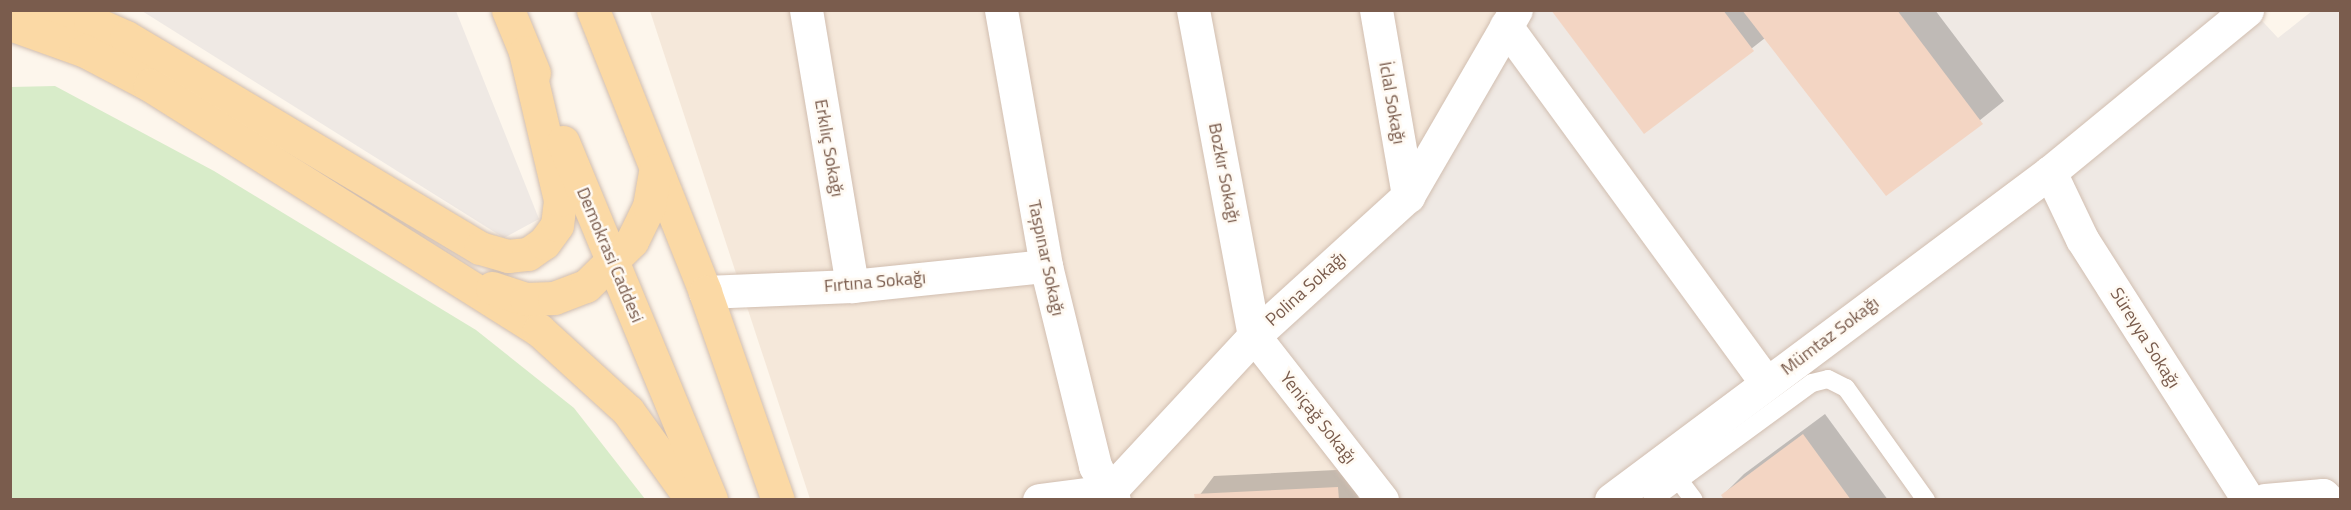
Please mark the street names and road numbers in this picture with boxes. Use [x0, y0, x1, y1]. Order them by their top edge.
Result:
street label: İclal Sokağı [1374, 60, 1410, 146]
street label: Erkılıç Sokağı [810, 98, 848, 198]
street label: Bozkır Sokağı [1204, 121, 1244, 225]
street label: Demokrasi Caddesi [572, 184, 648, 326]
street label: Taşpınar Sokağı [1023, 198, 1069, 318]
street label: Polina Sokağı [1261, 247, 1351, 331]
street label: Fırtına Sokağı [823, 267, 927, 297]
street label: Süreyya Sokağı [2105, 284, 2185, 392]
street label: Mümtaz Sokağı [1777, 292, 1883, 380]
street label: Yeniçağ Sokağı [1275, 368, 1361, 468]

